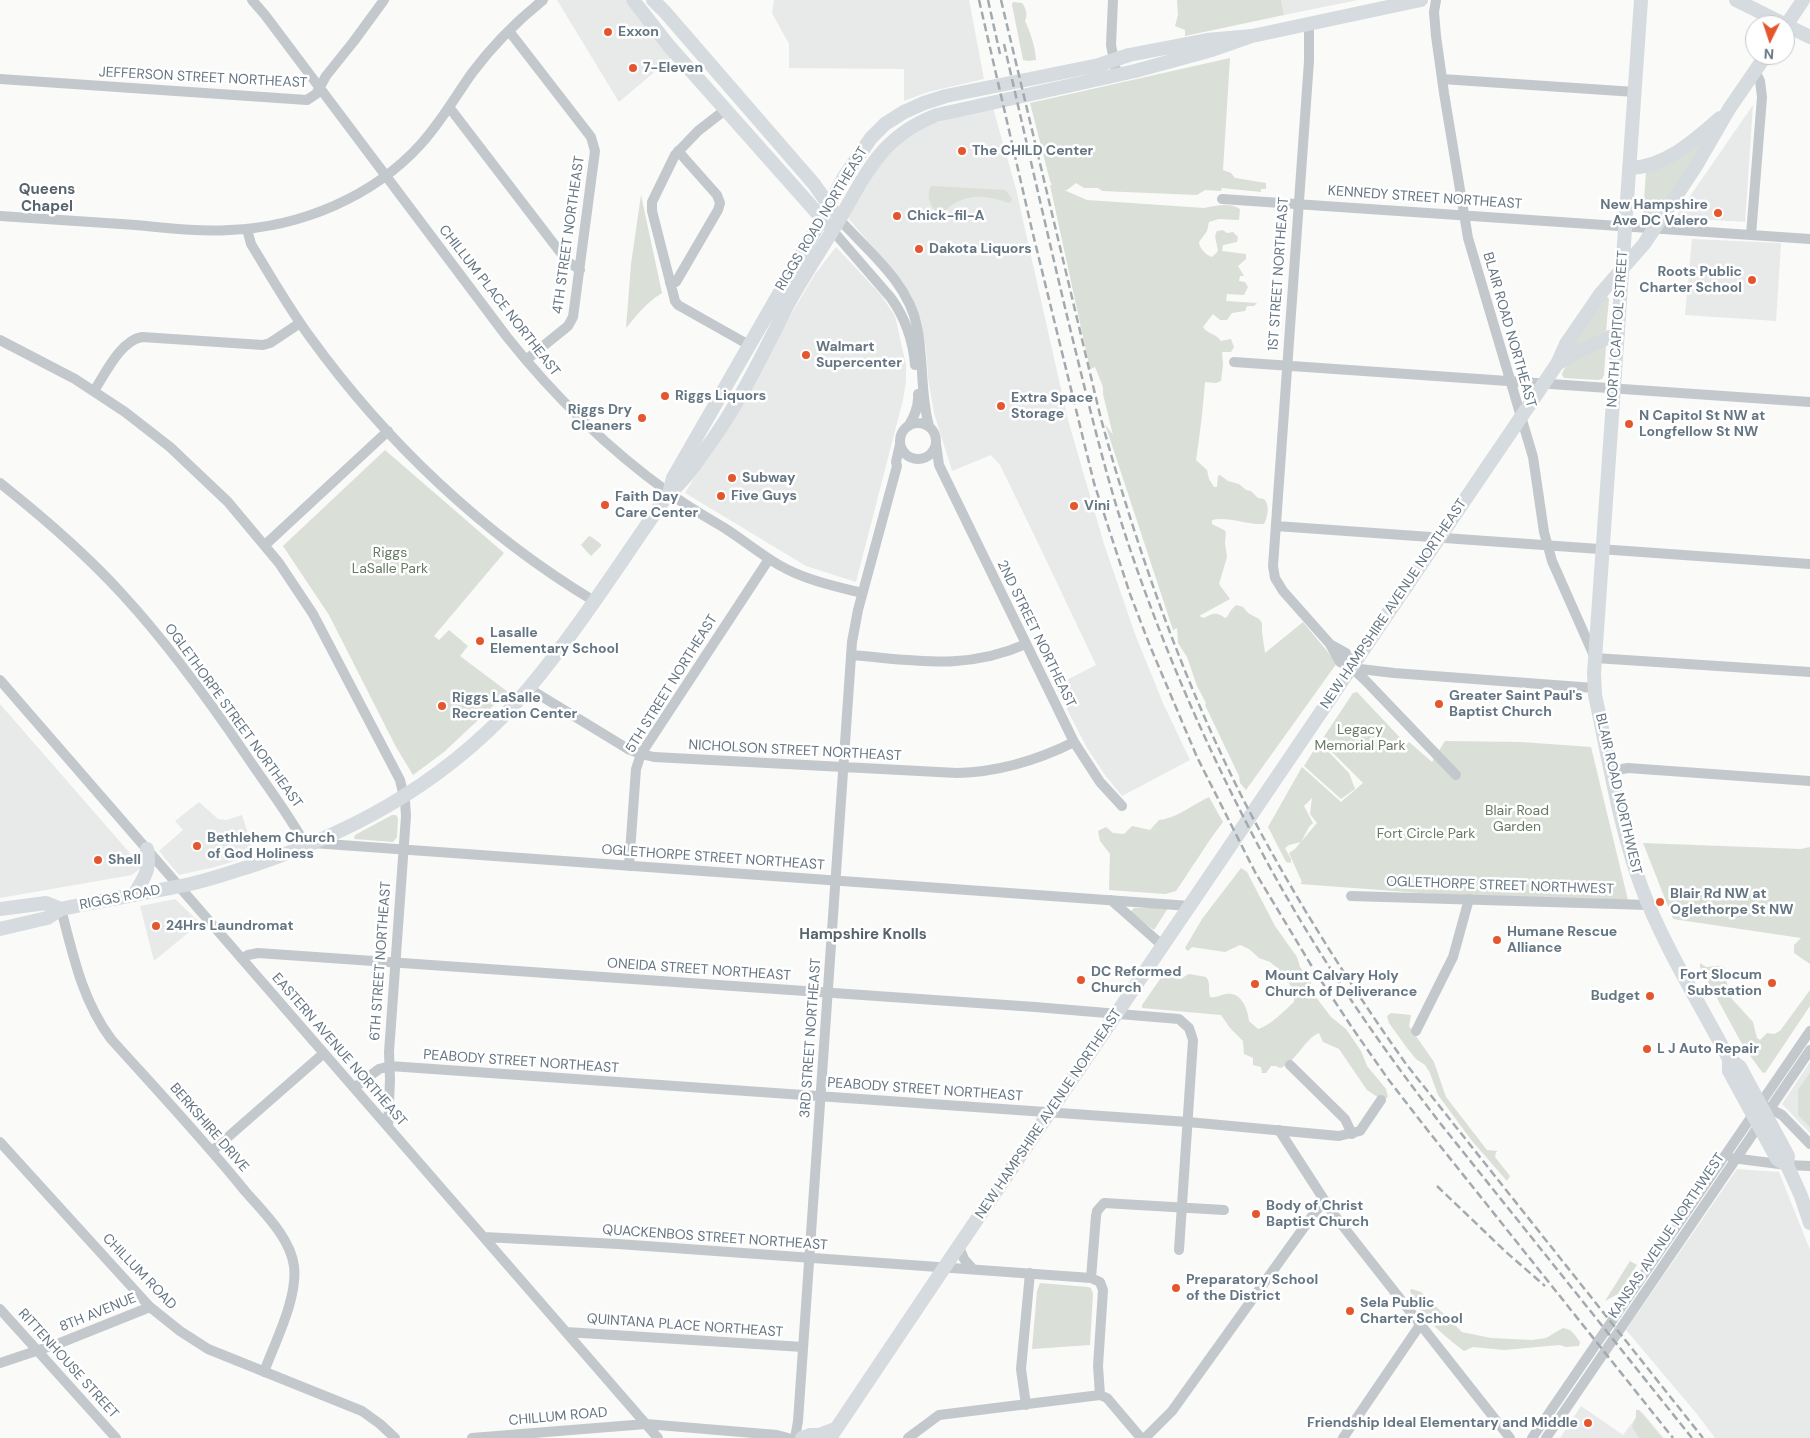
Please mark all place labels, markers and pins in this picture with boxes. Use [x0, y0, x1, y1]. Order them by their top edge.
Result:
place label: Exxon [618, 24, 659, 40]
marker: Exxon [602, 26, 614, 38]
place label: 7-Eleven [643, 60, 703, 76]
marker: 7-Eleven [627, 62, 639, 74]
place label: The CHILD Center [972, 143, 1093, 159]
marker: The CHILD Center [956, 145, 968, 157]
place label: New Hampshire Ave DC Valero [1600, 197, 1708, 230]
marker: New Hampshire Ave DC Valero [1712, 207, 1724, 219]
place label: Chick-fil-A [907, 208, 984, 224]
marker: Chick-fil-A [891, 210, 903, 222]
place label: Dakota Liquors [929, 241, 1032, 257]
marker: Dakota Liquors [913, 243, 925, 255]
place label: Roots Public Charter School [1639, 264, 1742, 296]
marker: Roots Public Charter School [1746, 274, 1758, 286]
place label: Walmart Supercenter [816, 339, 902, 372]
marker: Walmart Supercenter [800, 349, 812, 361]
place label: Riggs Liquors [675, 388, 766, 404]
marker: Riggs Liquors [659, 390, 671, 402]
place label: Extra Space Storage [1011, 390, 1093, 422]
marker: Extra Space Storage [995, 400, 1007, 412]
place label: Riggs Dry Cleaners [568, 402, 632, 434]
place label: N Capitol St NW at Longfellow St NW [1639, 408, 1765, 441]
marker: Riggs Dry Cleaners [636, 412, 648, 424]
marker: N Capitol St NW at Longfellow St NW [1623, 418, 1635, 430]
place label: Subway [742, 470, 796, 486]
marker: Subway [726, 472, 738, 484]
place label: Five Guys [731, 488, 797, 504]
place label: Faith Day Care Center [615, 489, 698, 522]
marker: Five Guys [715, 490, 727, 502]
place label: Vini [1084, 498, 1110, 514]
marker: Faith Day Care Center [599, 499, 611, 511]
marker: Vini [1068, 500, 1080, 512]
place label: Lasalle Elementary School [490, 625, 619, 658]
marker: Lasalle Elementary School [474, 635, 486, 647]
place label: Greater Saint Paul's Baptist Church [1449, 688, 1583, 720]
place label: Riggs LaSalle Recreation Center [452, 690, 577, 722]
marker: Greater Saint Paul's Baptist Church [1433, 698, 1445, 710]
marker: Riggs LaSalle Recreation Center [436, 700, 448, 712]
place label: Bethlehem Church of God Holiness [207, 830, 335, 862]
marker: Bethlehem Church of God Holiness [191, 840, 203, 852]
place label: Shell [108, 852, 141, 868]
marker: Shell [92, 854, 104, 866]
place label: Blair Rd NW at Oglethorpe St NW [1670, 886, 1794, 919]
marker: Blair Rd NW at Oglethorpe St NW [1654, 896, 1666, 908]
place label: 24Hrs Laundromat [166, 918, 294, 934]
marker: 24Hrs Laundromat [150, 920, 162, 932]
place label: Humane Rescue Alliance [1507, 924, 1617, 956]
marker: Humane Rescue Alliance [1491, 934, 1503, 946]
place label: DC Reformed Church [1091, 964, 1181, 996]
place label: Fort Slocum Substation [1680, 967, 1762, 1000]
place label: Mount Calvary Holy Church of Deliverance [1265, 968, 1417, 1000]
marker: DC Reformed Church [1075, 974, 1087, 986]
marker: Fort Slocum Substation [1766, 977, 1778, 989]
marker: Mount Calvary Holy Church of Deliverance [1249, 978, 1261, 990]
place label: Budget [1591, 988, 1640, 1004]
marker: Budget [1644, 990, 1656, 1002]
place label: L J Auto Repair [1657, 1041, 1759, 1057]
marker: L J Auto Repair [1641, 1043, 1653, 1055]
place label: Body of Christ Baptist Church [1266, 1198, 1369, 1230]
marker: Body of Christ Baptist Church [1250, 1208, 1262, 1220]
place label: Preparatory School of the District [1186, 1272, 1318, 1304]
marker: Preparatory School of the District [1170, 1282, 1182, 1294]
place label: Sela Public Charter School [1360, 1295, 1463, 1328]
marker: Sela Public Charter School [1344, 1305, 1356, 1317]
place label: Friendship Ideal Elementary and Middle [1307, 1415, 1578, 1431]
marker: Friendship Ideal Elementary and Middle [1582, 1417, 1594, 1429]

